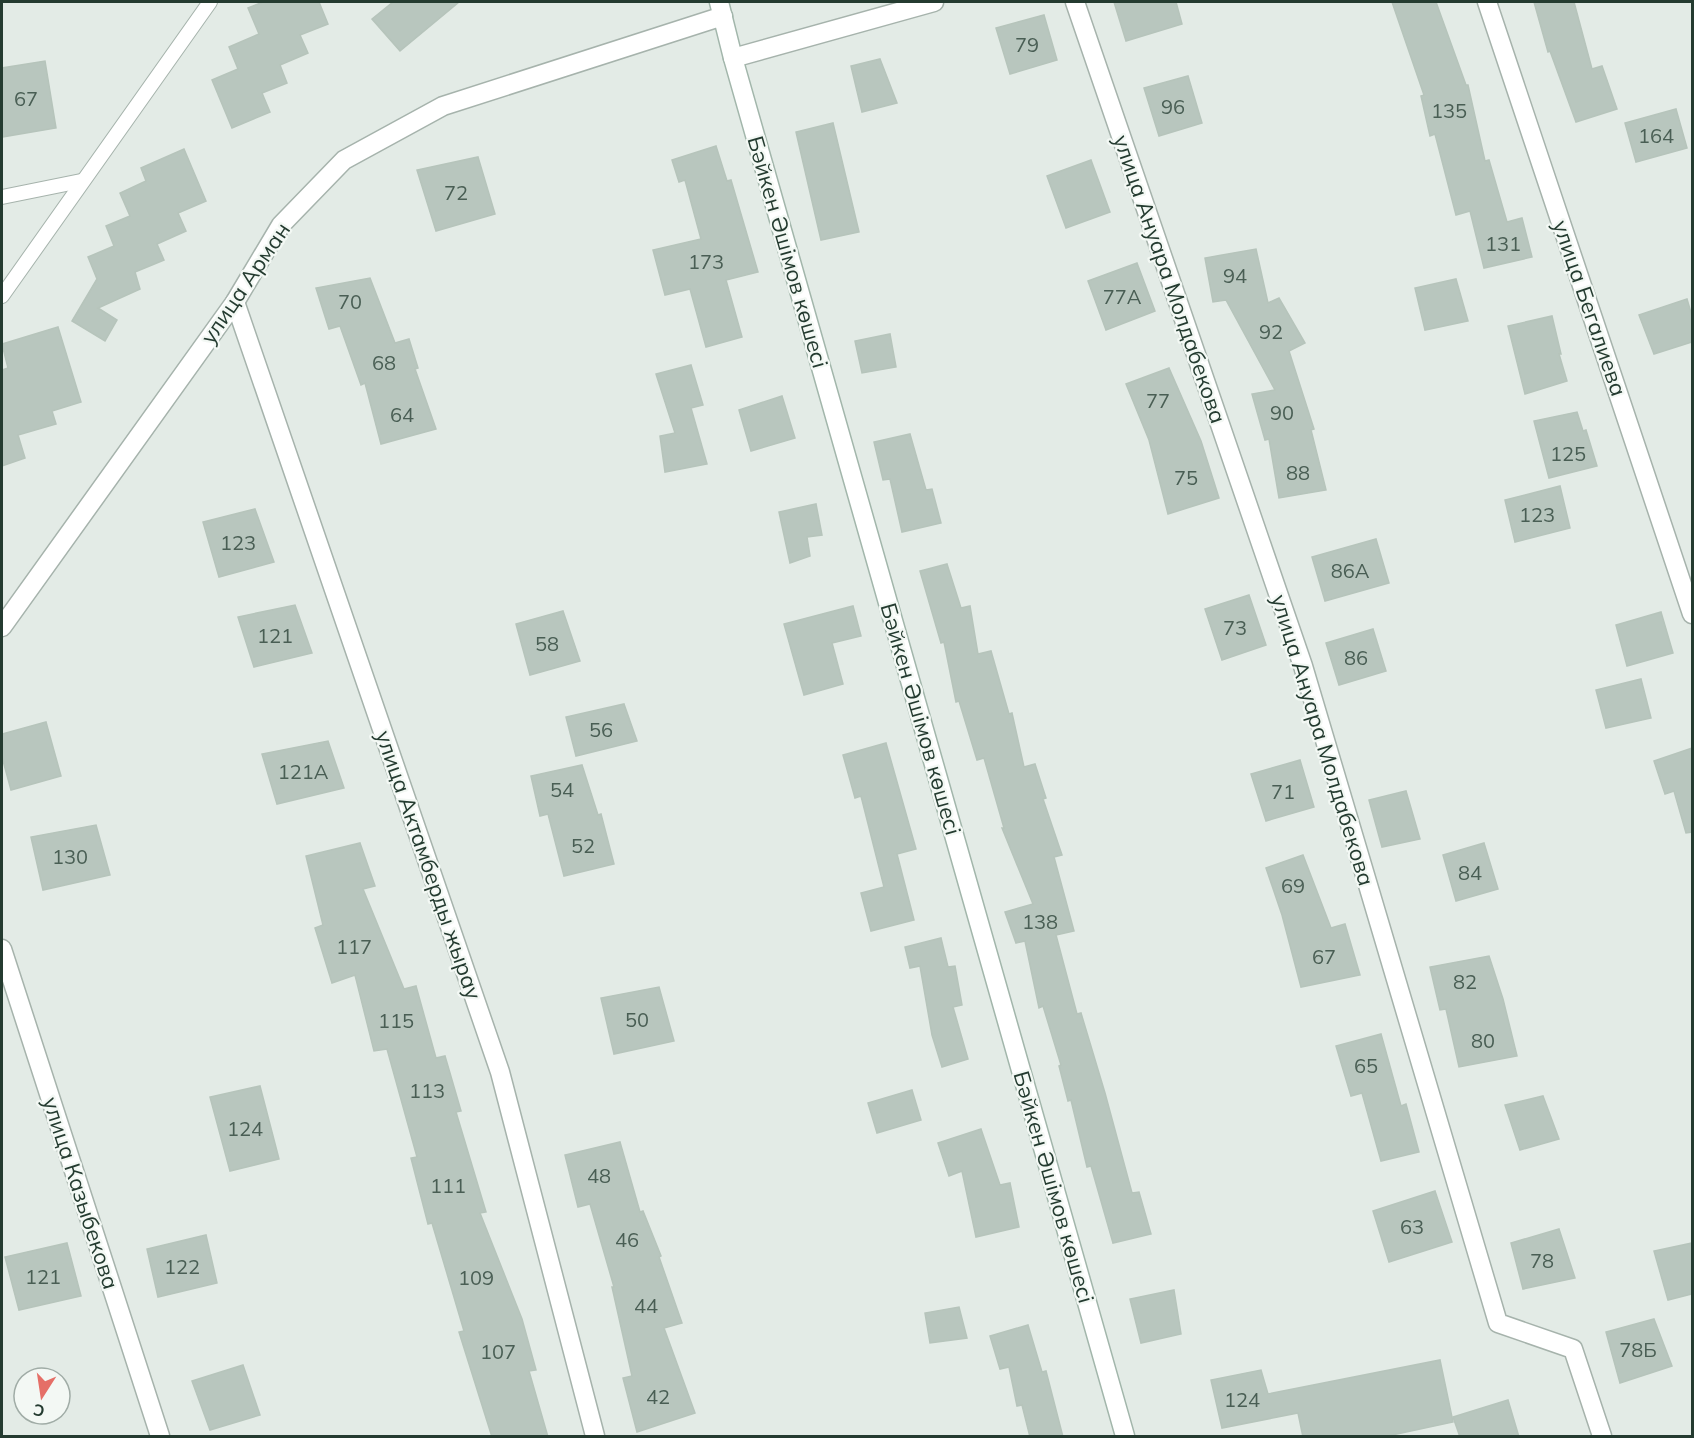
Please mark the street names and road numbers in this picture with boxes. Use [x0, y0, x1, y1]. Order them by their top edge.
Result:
street label: улица Ануара Молдабекова [1107, 131, 1233, 427]
street label: Бәйкен Әшімов көшесі [741, 133, 835, 371]
street label: улица Бегалиева [1547, 216, 1633, 400]
street label: улица Арман [194, 217, 296, 349]
street label: улица Ануара Молдабекова [1265, 591, 1381, 889]
street label: Бәйкен Әшімов көшесі [874, 600, 968, 838]
street label: улица Актамберды жырау [370, 727, 488, 1003]
street label: Бәйкен Әшімов көшесі [1007, 1068, 1101, 1306]
street label: улица Казыбекова [37, 1093, 125, 1293]

